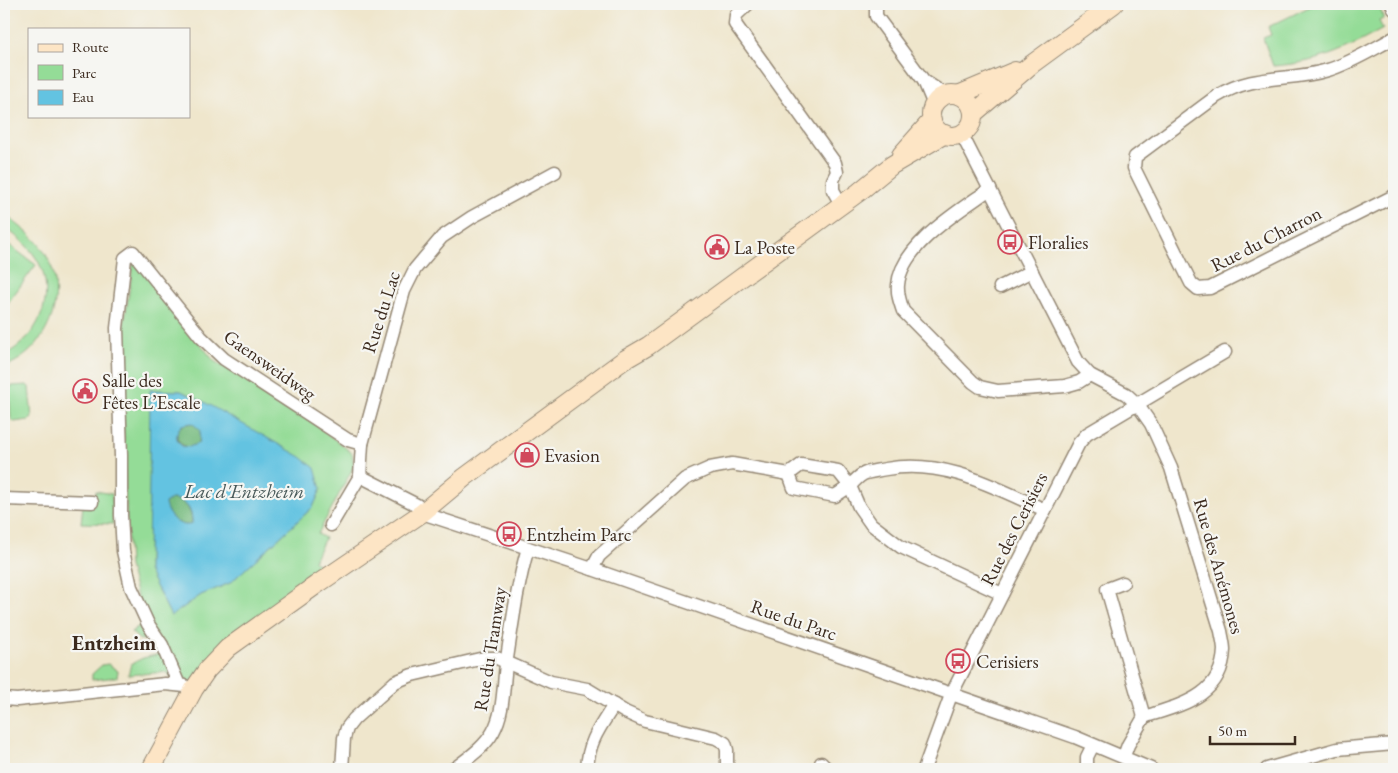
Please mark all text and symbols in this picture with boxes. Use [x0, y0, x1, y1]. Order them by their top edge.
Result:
legend [28, 28, 190, 118]
text: Route [72, 37, 109, 56]
text: Parc [72, 63, 97, 82]
text: Eau [72, 87, 94, 106]
street label: Rue du Charron [1206, 200, 1326, 278]
bus stop icon: Floralies [997, 229, 1023, 255]
place label: Floralies [1028, 230, 1088, 255]
public building icon: La Poste [704, 234, 730, 260]
place label: La Poste [734, 235, 795, 260]
street label: Rue du Lac [356, 268, 406, 356]
street label: Gaensweidweg [219, 324, 322, 406]
place label: Salle des Fêtes L’Escale [102, 368, 200, 415]
public building icon: Salle des Fêtes L’Escale [72, 378, 98, 404]
shop icon: Evasion [514, 442, 540, 468]
place label: Evasion [544, 443, 600, 468]
street label: Rue des Cerisiers [975, 468, 1053, 590]
water label: Lac d'Entzheim [183, 478, 304, 504]
street label: Rue des Anémones [1188, 495, 1250, 637]
bus stop icon: Entzheim Parc [496, 521, 522, 547]
place label: Entzheim Parc [526, 522, 632, 547]
street label: Rue du Tramway [468, 584, 512, 713]
street label: Rue du Parc [748, 594, 841, 646]
district label: Entzheim [72, 629, 156, 656]
bus stop icon: Cerisiers [945, 648, 971, 674]
place label: Cerisiers [976, 649, 1039, 674]
scale bar [1210, 713, 1296, 745]
text: 50 m [1218, 721, 1247, 740]

